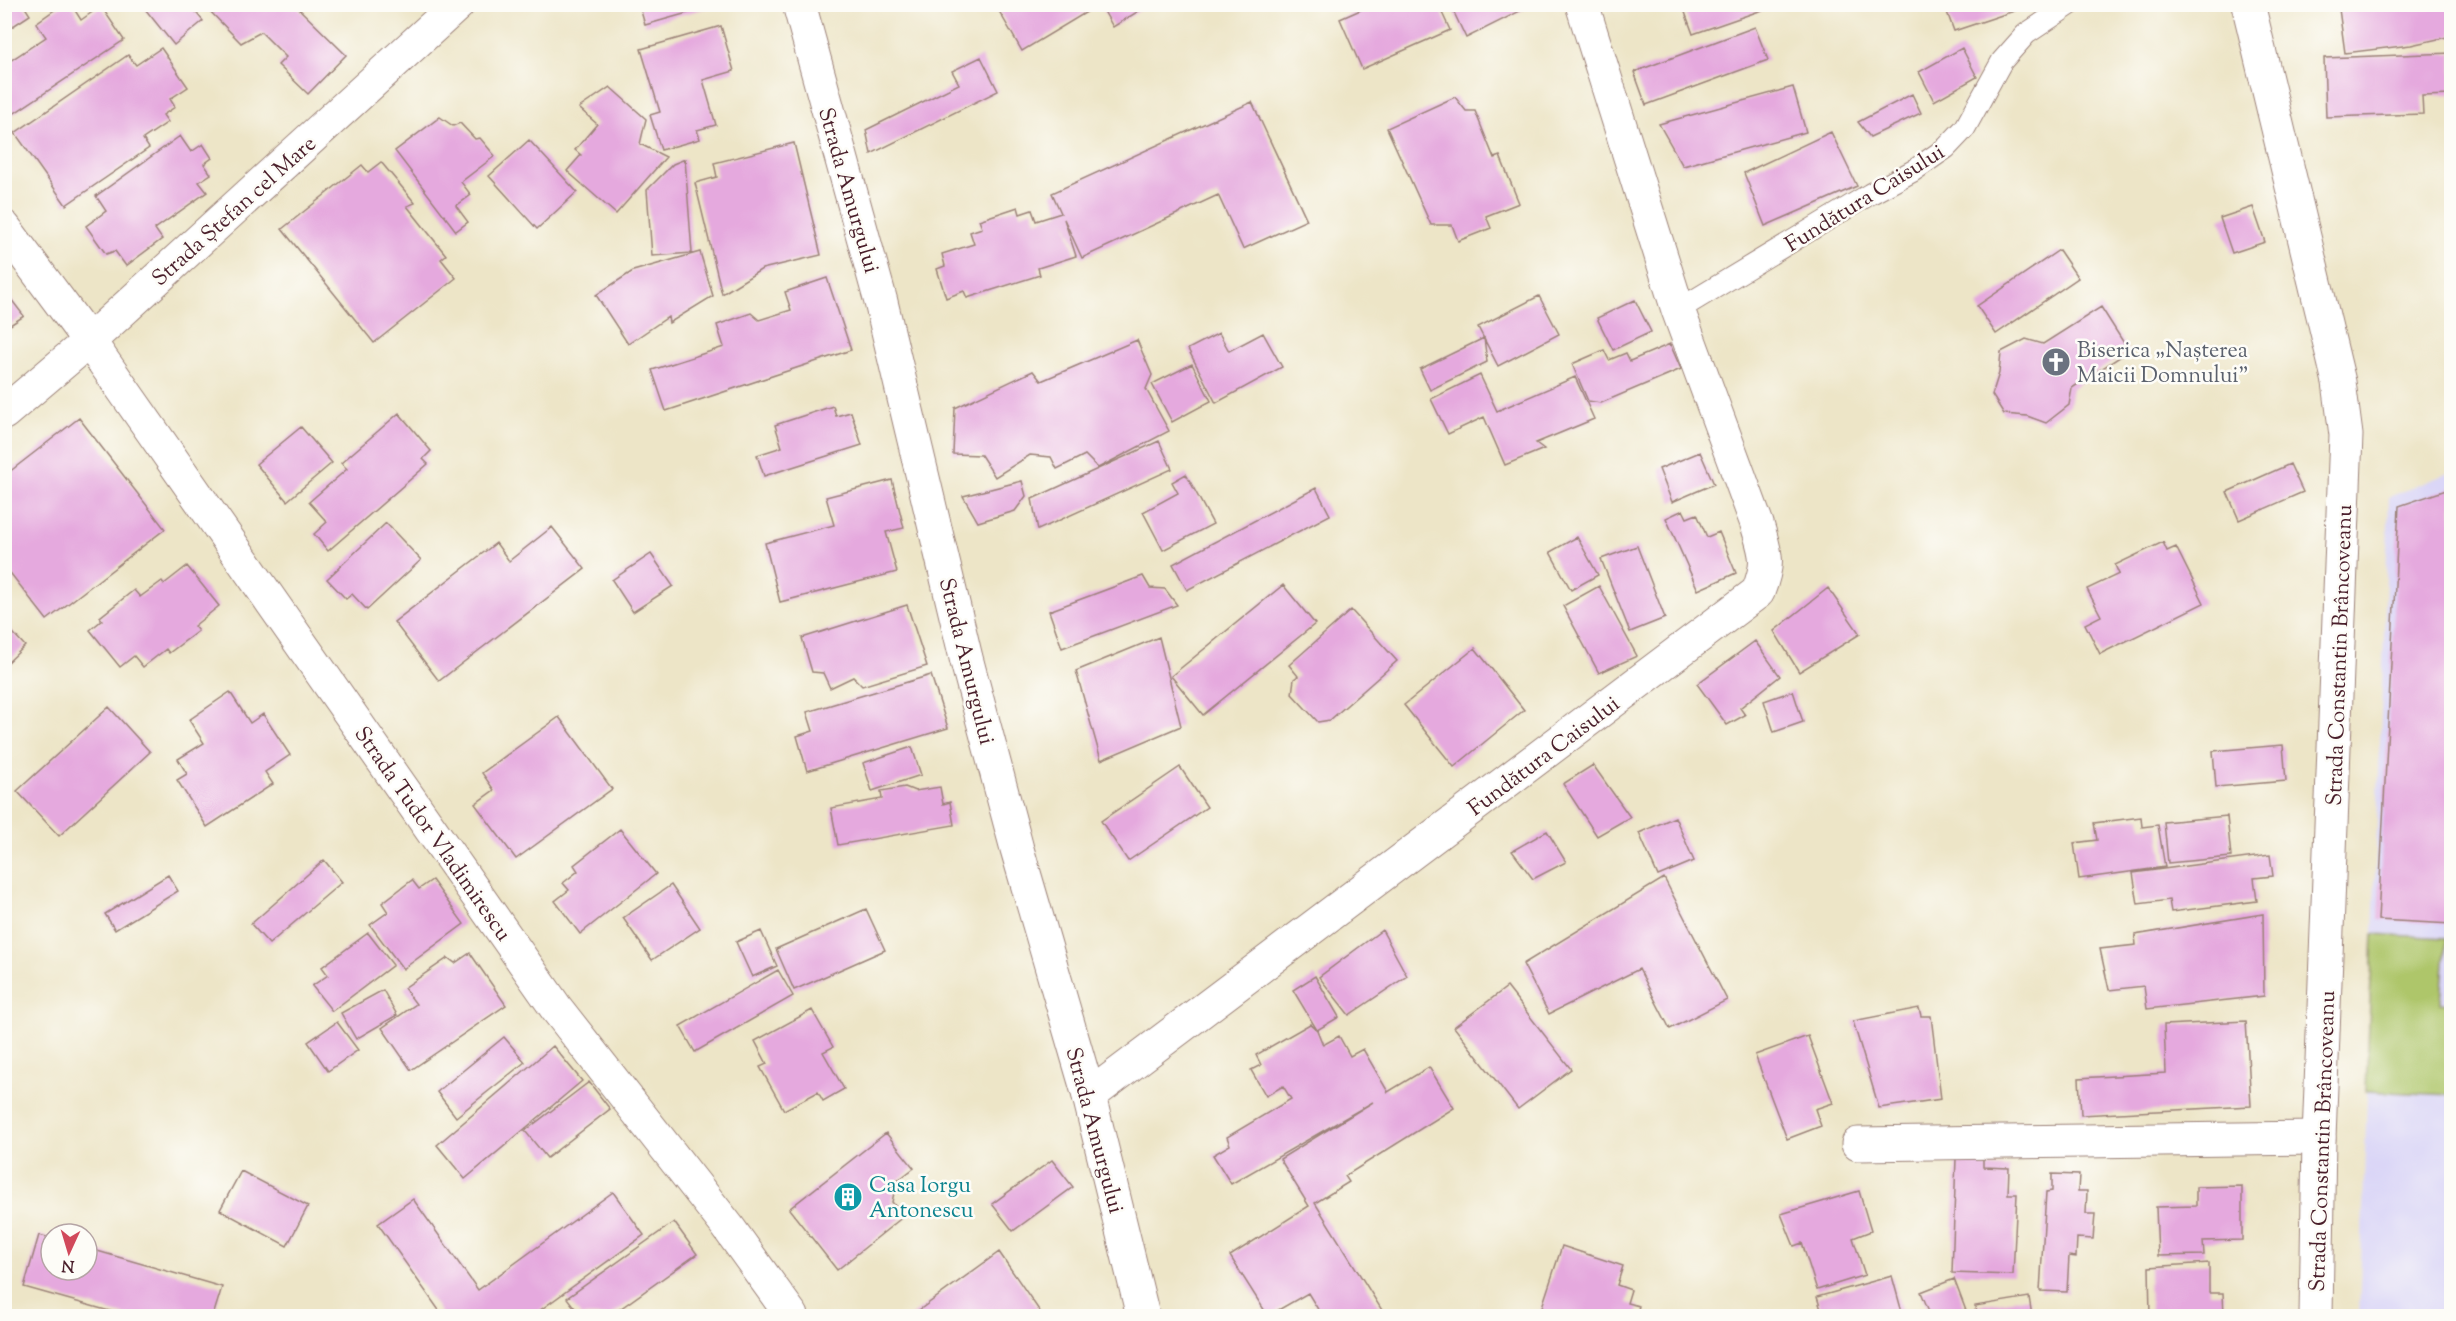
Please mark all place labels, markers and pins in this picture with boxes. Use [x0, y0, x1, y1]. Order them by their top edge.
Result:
place label: Biserica „Nașterea Maicii Domnului” [2077, 336, 2249, 393]
church icon: Biserica „Nașterea Maicii Domnului” [2040, 346, 2072, 378]
place label: Casa Iorgu Antonescu [869, 1171, 974, 1228]
building icon: Casa Iorgu Antonescu [832, 1181, 864, 1213]

